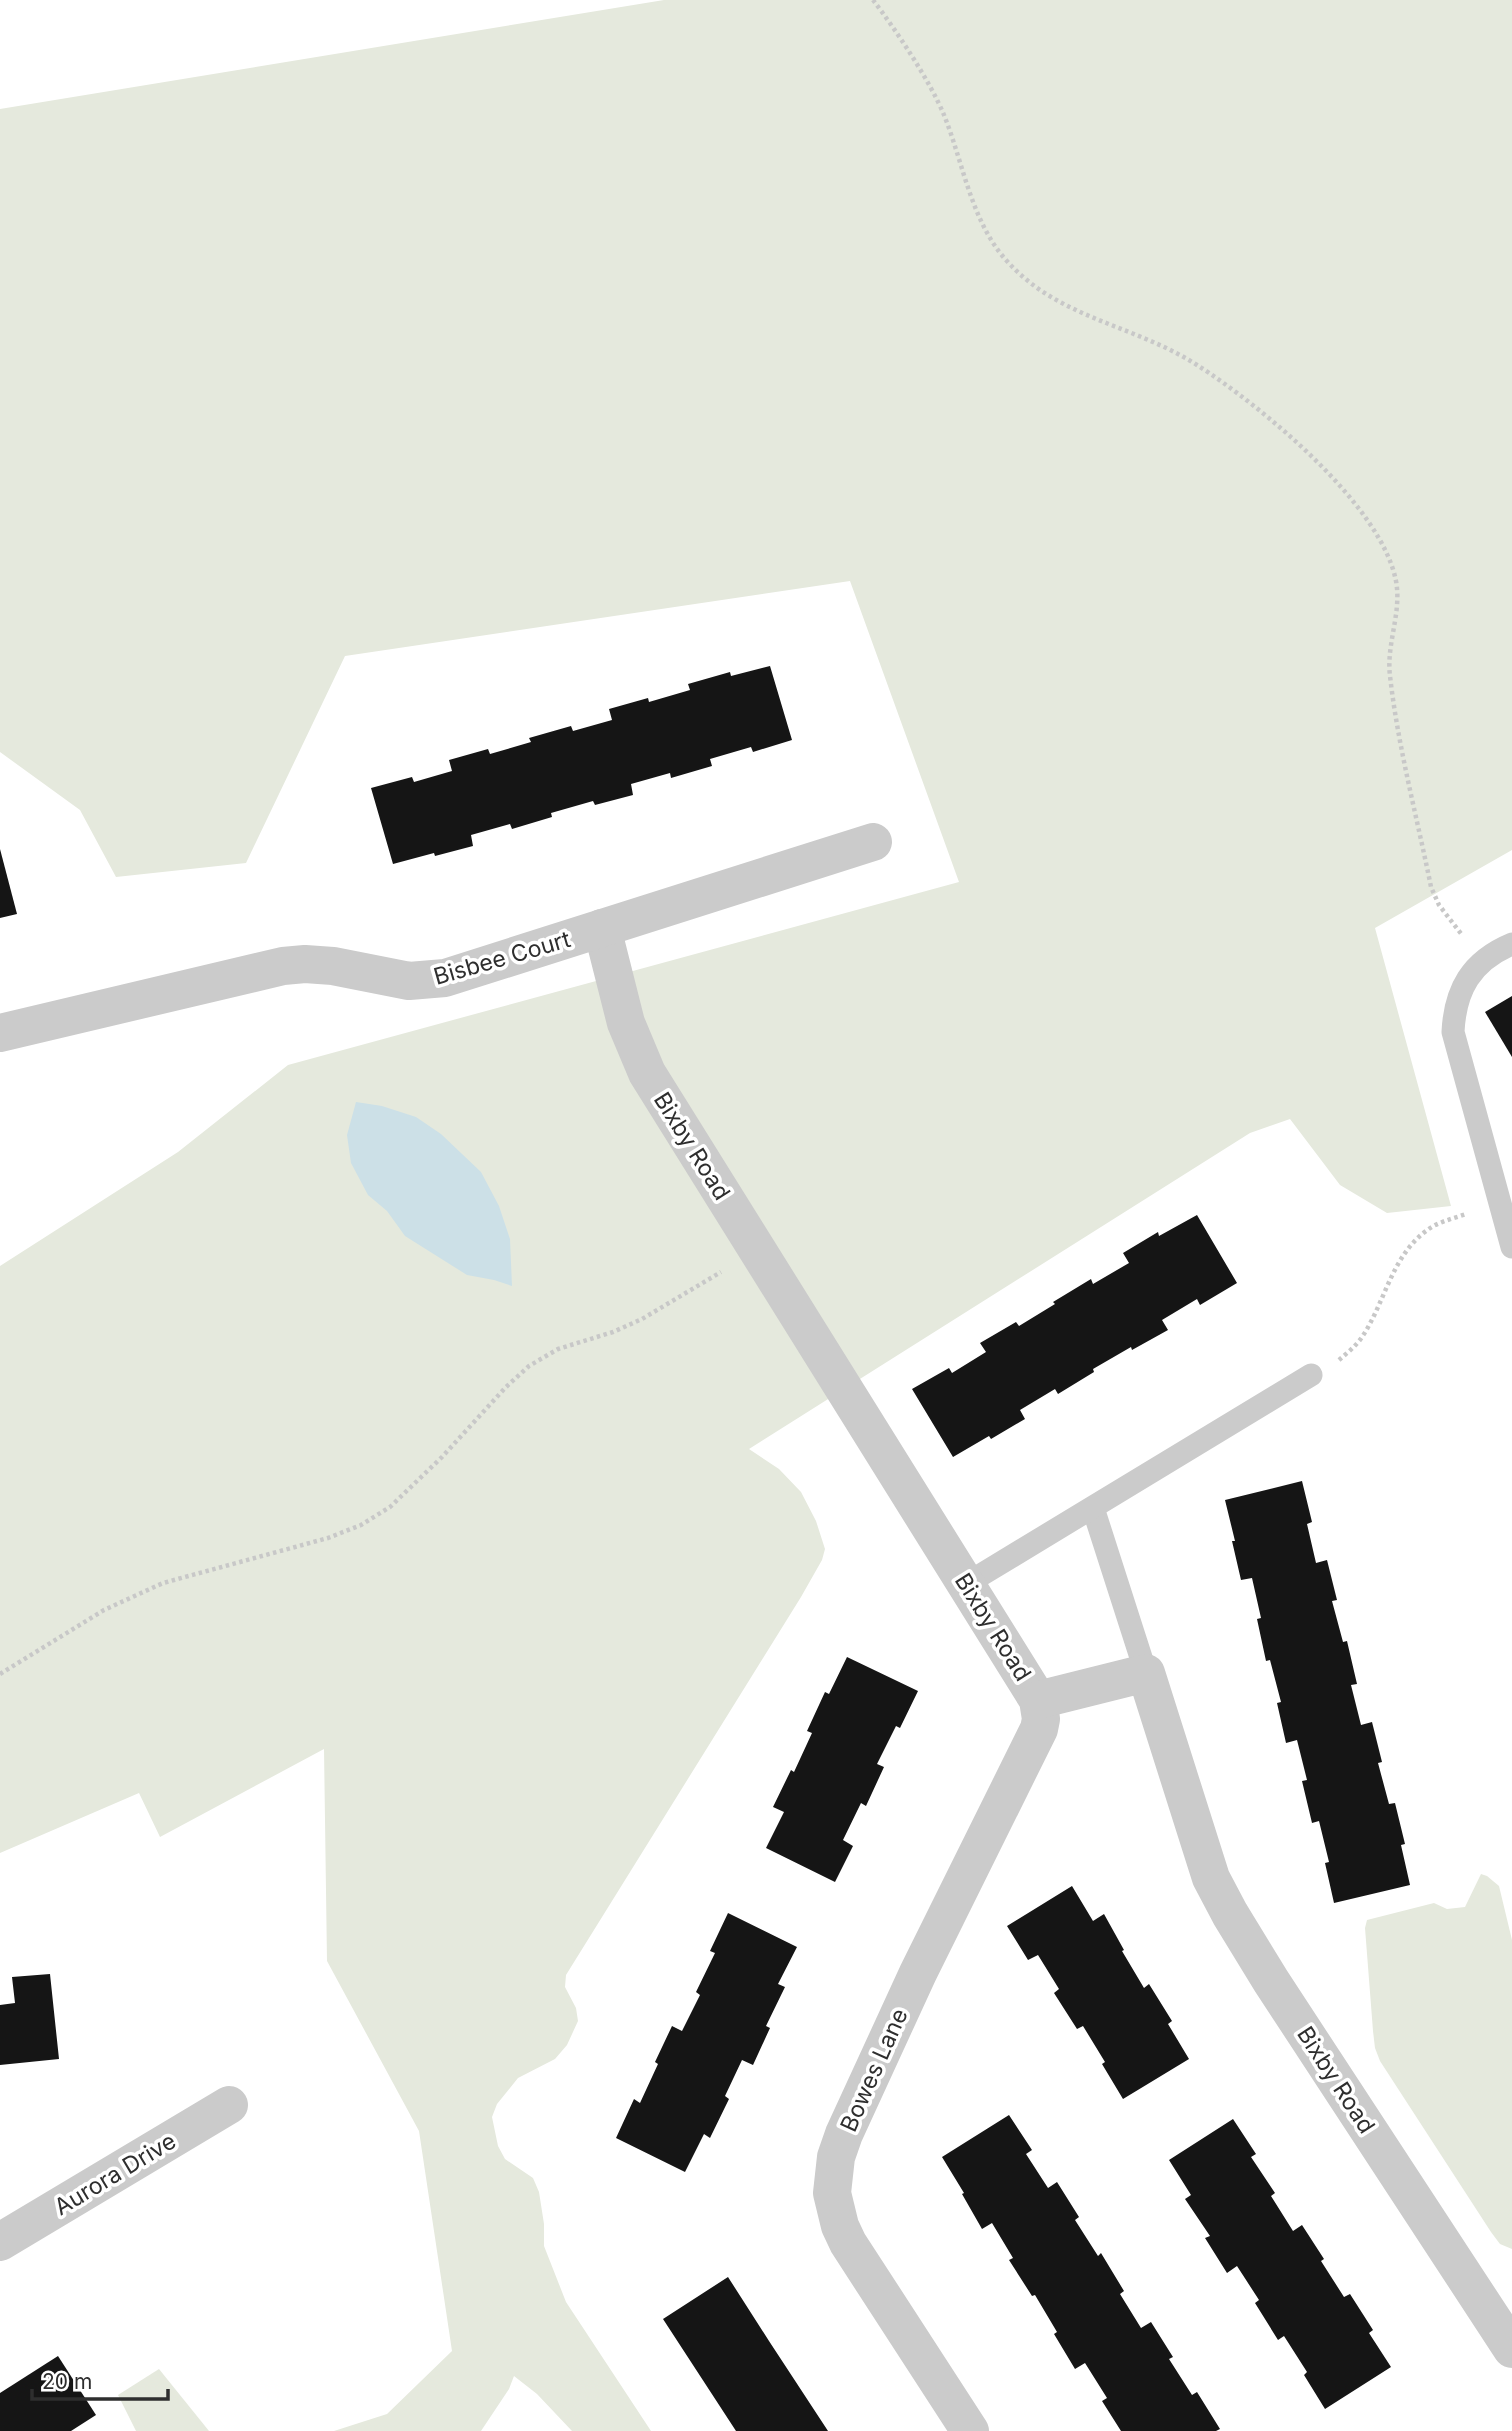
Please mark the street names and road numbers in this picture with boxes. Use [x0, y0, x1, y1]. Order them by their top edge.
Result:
street label: Bisbee Court [430, 925, 574, 991]
street label: Bixby Road [648, 1087, 736, 1205]
street label: Bixby Road [949, 1568, 1037, 1686]
street label: Bowes Lane [834, 2004, 914, 2136]
street label: Bixby Road [1291, 2021, 1381, 2139]
street label: Aurora Drive [49, 2127, 181, 2221]

